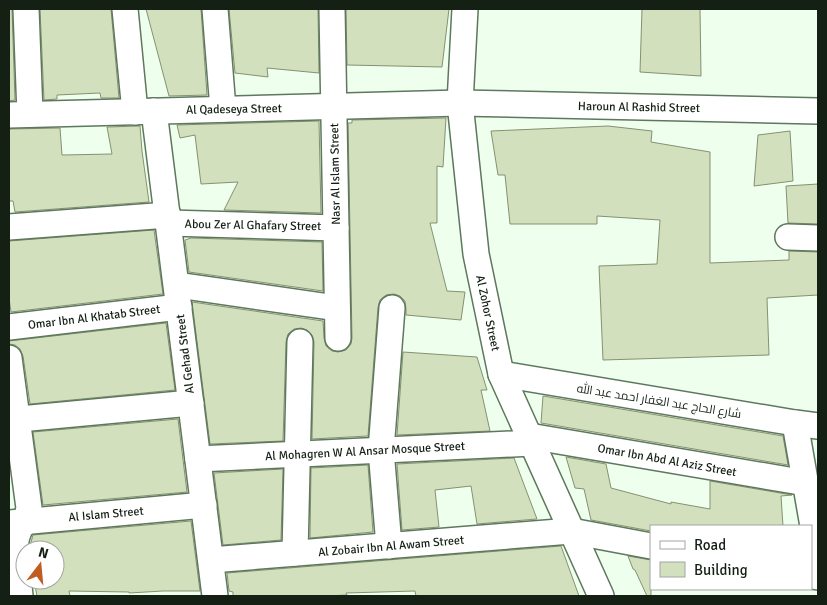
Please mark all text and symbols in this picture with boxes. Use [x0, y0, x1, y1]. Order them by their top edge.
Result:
street label: Haroun Al Rashid Street [578, 99, 700, 116]
street label: Al Qadeseya Street [186, 101, 282, 118]
street label: Nasr Al Islam Street [327, 123, 344, 225]
street label: Abou Zer Al Ghafary Street [185, 217, 321, 234]
street label: Al Zohor Street [472, 274, 503, 352]
street label: Omar Ibn Al Khatab Street [27, 302, 161, 333]
street label: Al Gehad Street [173, 313, 198, 395]
street label: شارع الحاج عبد الغفار احمد عبد الله [576, 380, 742, 422]
street label: Al Mohagren W Al Ansar Mosque Street [265, 439, 465, 464]
street label: Omar Ibn Abd Al Aziz Street [596, 441, 738, 480]
street label: Al Islam Street [68, 504, 144, 525]
legend [650, 525, 812, 590]
street label: Al Zobair Ibn Al Awam Street [317, 533, 465, 560]
text: Road [694, 536, 726, 554]
north arrow [15, 540, 65, 590]
text: N [36, 543, 50, 562]
text: Building [694, 561, 748, 579]

